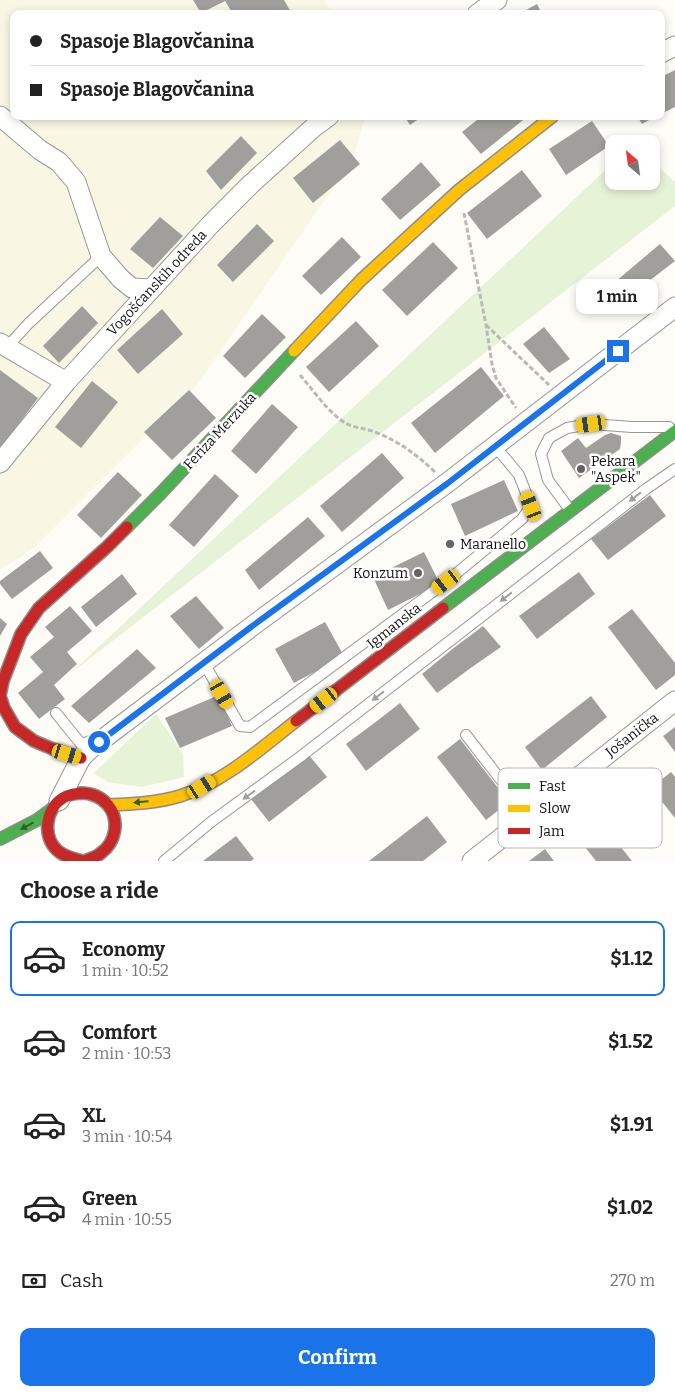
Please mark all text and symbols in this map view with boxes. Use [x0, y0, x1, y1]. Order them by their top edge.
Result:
text: Spasoje Blagovčanina [60, 30, 254, 53]
text: Spasoje Blagovčanina [60, 78, 254, 101]
north arrow [605, 135, 660, 190]
map controls [605, 135, 660, 190]
street label: Vogošćanskih odreda [104, 226, 211, 339]
callout: 1 min [577, 278, 659, 314]
text: 1 min [597, 287, 637, 306]
route end [607, 340, 629, 362]
street label: Feriza Merzuka [180, 389, 260, 473]
car [575, 414, 606, 434]
place label: Pekara "Aspek" [591, 453, 641, 486]
marker: Pekara "Aspek" [575, 463, 587, 475]
car [518, 489, 543, 523]
one-way arrow [629, 492, 642, 503]
place label: Maranello [460, 536, 526, 553]
marker: Maranello [444, 538, 456, 550]
place label: Konzum [353, 565, 409, 582]
marker: Konzum [412, 567, 424, 579]
car [429, 567, 462, 597]
one-way arrow [500, 591, 513, 602]
street label: Igmanska [364, 599, 425, 652]
car [208, 677, 235, 711]
car [307, 685, 340, 715]
one-way arrow [372, 691, 385, 702]
street label: Jošanička [601, 709, 662, 761]
route start [88, 731, 110, 753]
car [50, 742, 83, 766]
legend [498, 768, 662, 848]
car [185, 773, 218, 801]
text: Fast [539, 778, 566, 795]
one-way arrow [243, 789, 256, 800]
one-way arrow [132, 799, 148, 807]
text: Slow [539, 800, 571, 817]
one-way arrow [20, 822, 34, 830]
text: Jam [538, 823, 565, 840]
text: Choose a ride [20, 877, 159, 904]
icon: car [22, 936, 67, 981]
text: Economy [82, 938, 165, 961]
text: $1.12 [610, 947, 653, 970]
text: 1 min · 10:52 [82, 961, 169, 980]
icon: car [22, 1019, 67, 1064]
text: Comfort [82, 1021, 157, 1044]
text: $1.52 [608, 1030, 653, 1053]
text: 2 min · 10:53 [82, 1044, 171, 1063]
icon: car [22, 1102, 67, 1147]
text: XL [82, 1104, 106, 1127]
text: $1.91 [610, 1113, 653, 1136]
text: 3 min · 10:54 [82, 1127, 172, 1146]
icon: car [22, 1185, 67, 1230]
text: Green [82, 1187, 137, 1210]
text: $1.02 [607, 1196, 653, 1219]
text: 4 min · 10:55 [82, 1210, 172, 1229]
icon: cash [20, 1267, 48, 1295]
text: Cash [60, 1269, 103, 1292]
text: 270 m [610, 1271, 655, 1290]
button: Confirm [20, 1328, 655, 1386]

